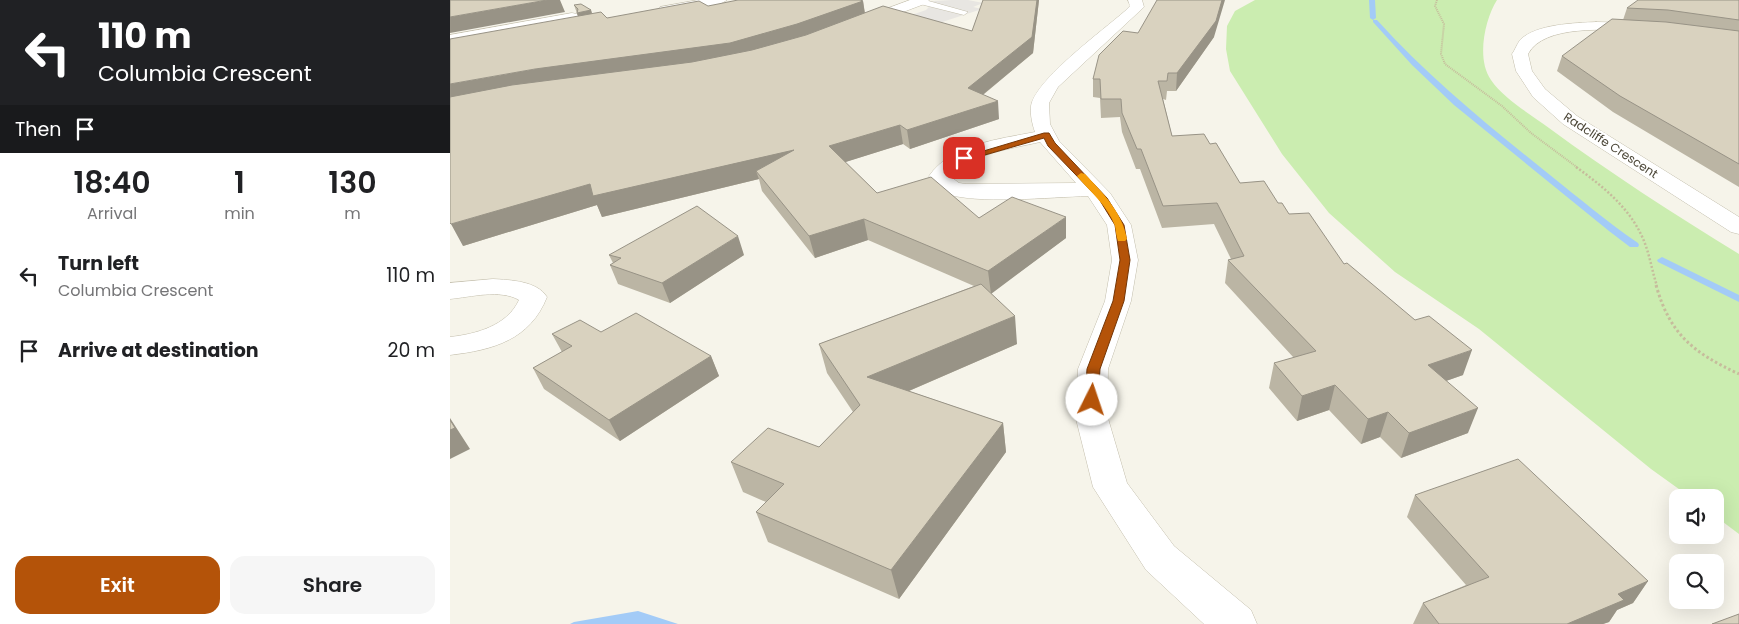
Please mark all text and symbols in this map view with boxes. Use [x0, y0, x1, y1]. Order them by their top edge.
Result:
text: 110 m [98, 11, 192, 60]
icon: left [15, 20, 80, 85]
text: Columbia Crescent [98, 58, 312, 89]
street label: Radcliffe Crescent [1560, 108, 1662, 182]
icon: arrive [71, 115, 99, 143]
text: Then [15, 116, 61, 143]
pin [943, 137, 985, 179]
icon: arrive [950, 144, 978, 172]
text: 18:40 [73, 161, 151, 204]
text: 1 [234, 161, 245, 204]
text: 130 [328, 161, 377, 204]
text: Arrival [87, 202, 137, 225]
text: min [224, 202, 255, 225]
text: m [344, 202, 361, 225]
text: Turn left [58, 250, 139, 277]
icon: left [15, 262, 43, 290]
text: 110 m [386, 262, 435, 289]
text: Columbia Crescent [58, 279, 213, 302]
icon: arrive [15, 337, 43, 365]
text: Arrive at destination [58, 337, 259, 364]
text: 20 m [387, 337, 435, 364]
position arrow [1065, 373, 1117, 425]
map controls [1669, 489, 1724, 609]
button: sound [1669, 489, 1724, 544]
button: search [1669, 554, 1724, 609]
button: Exit [15, 556, 220, 614]
button: Share [230, 556, 435, 614]

